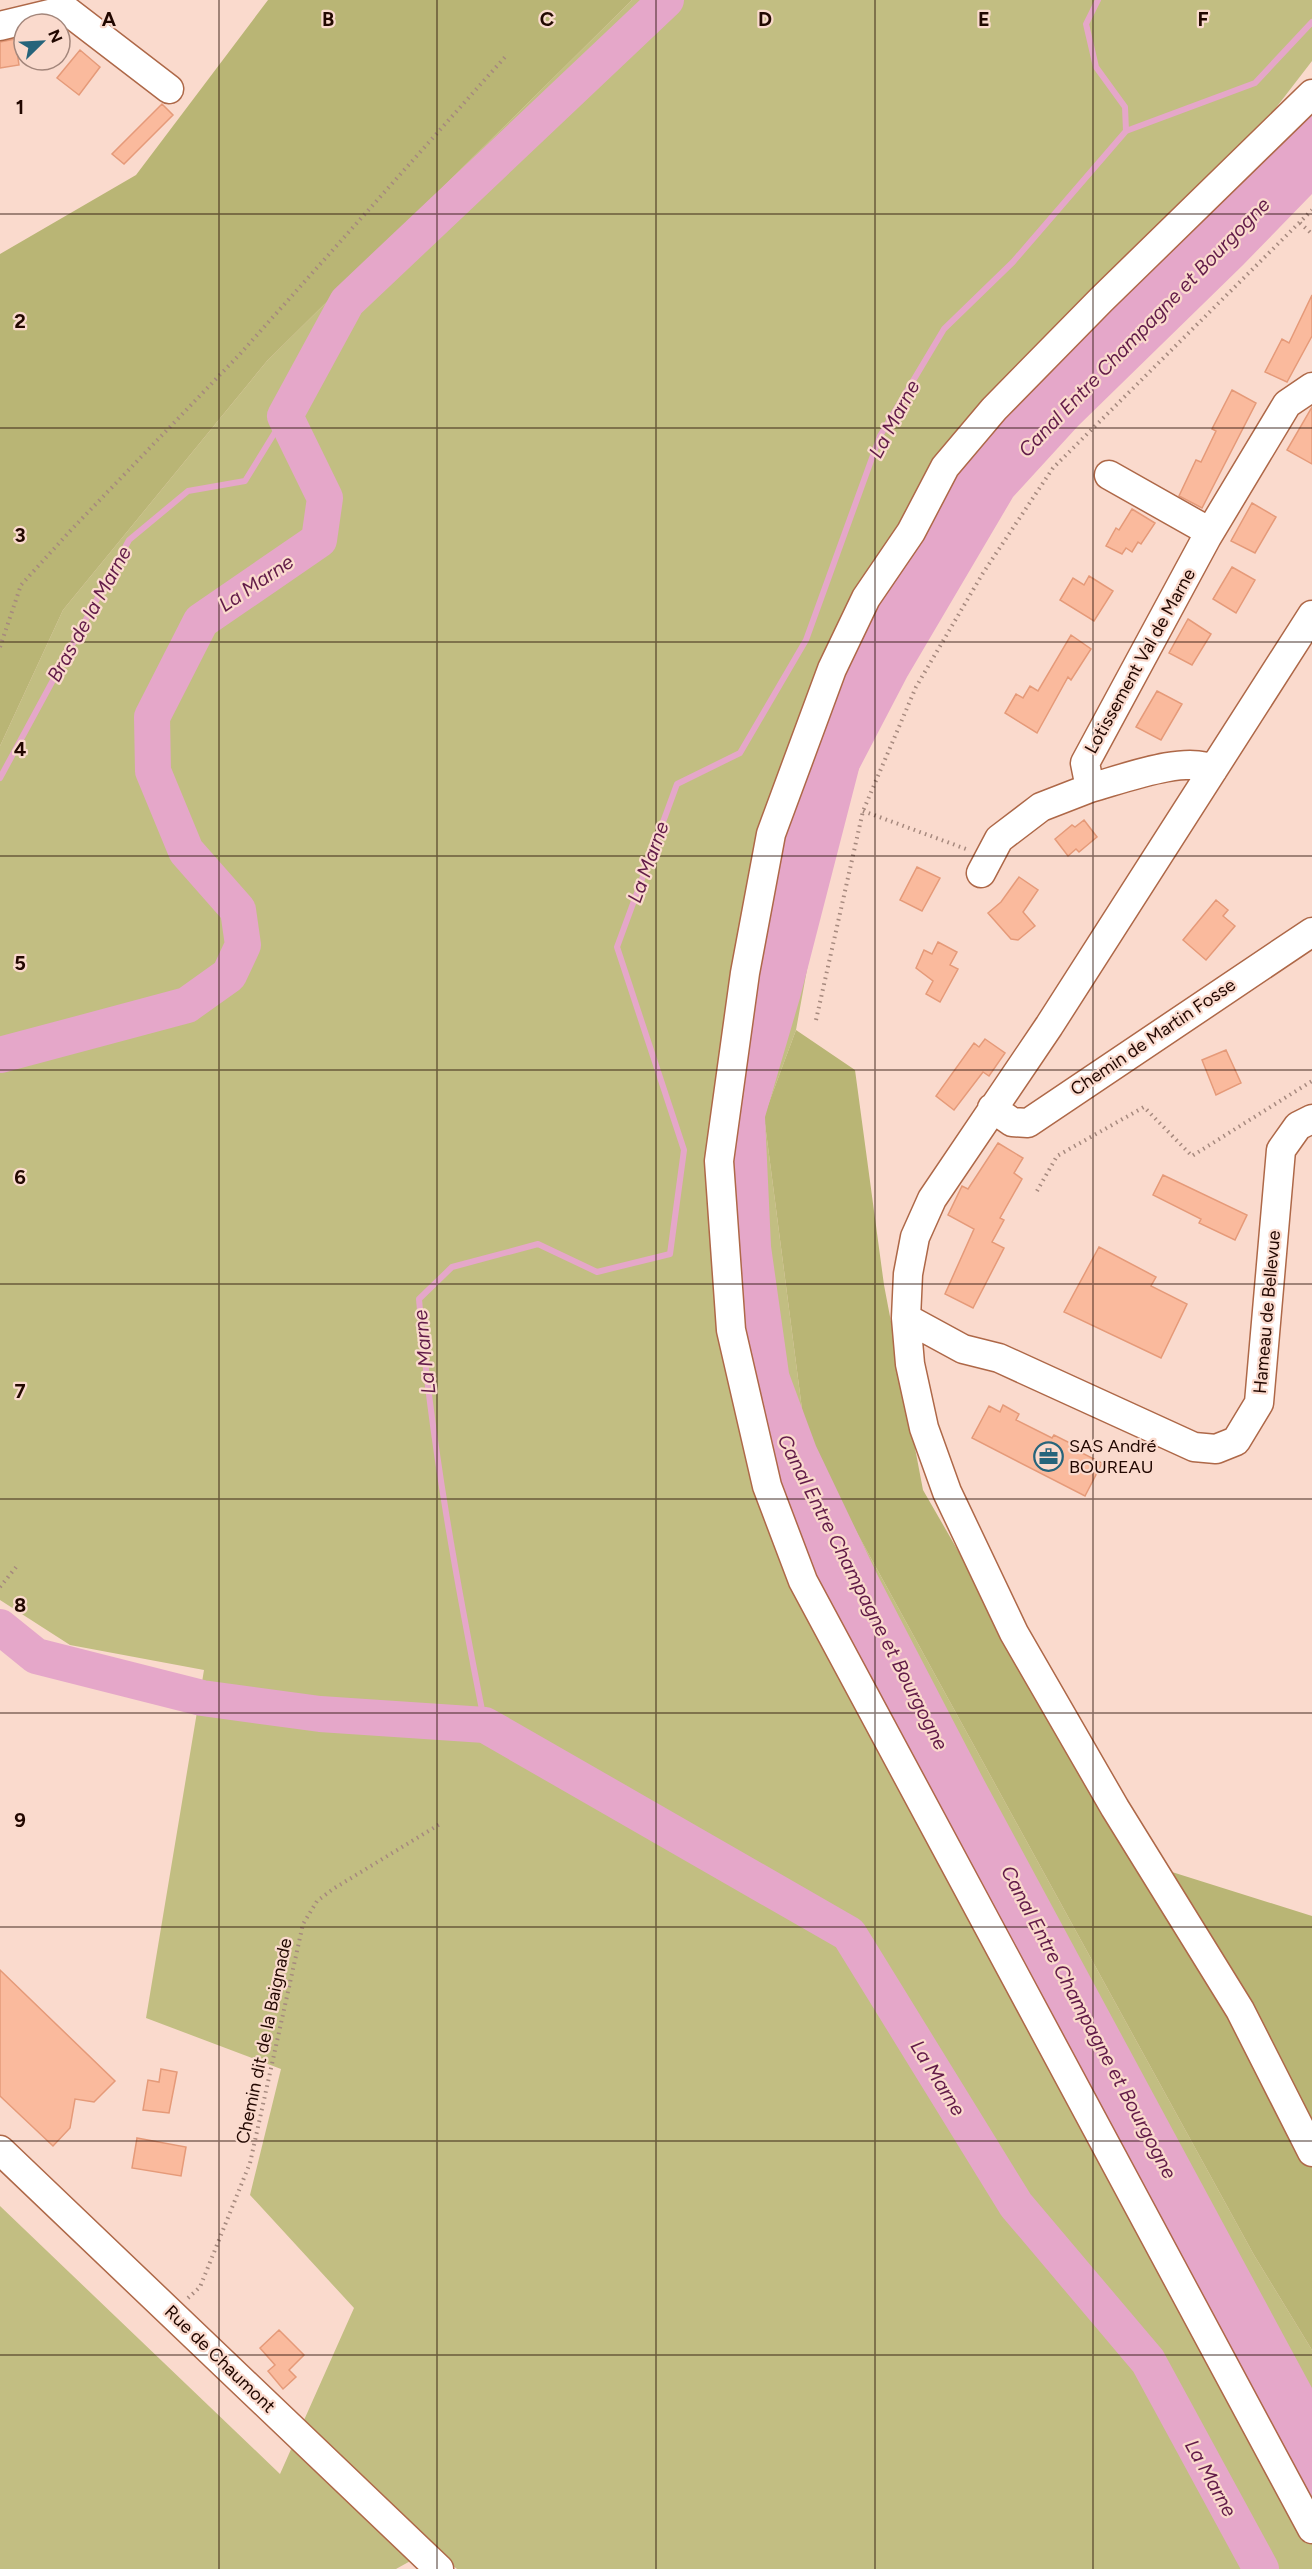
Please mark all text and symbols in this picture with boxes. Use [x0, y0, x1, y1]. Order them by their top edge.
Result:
text: A [102, 7, 117, 31]
text: B [322, 7, 334, 31]
text: C [540, 7, 554, 31]
text: D [758, 7, 772, 31]
text: E [978, 7, 990, 31]
text: F [1197, 7, 1209, 31]
north arrow [12, 12, 72, 72]
text: N [44, 27, 66, 46]
text: 1 [16, 95, 24, 119]
water label: Canal Entre Champagne et Bourgogne [1013, 192, 1275, 462]
text: 2 [14, 309, 26, 333]
water label: La Marne [864, 376, 924, 462]
text: 3 [14, 523, 26, 547]
water label: Bras de la Marne [42, 542, 136, 686]
water label: La Marne [214, 549, 298, 617]
street label: Lotissement Val de Marne [1080, 564, 1200, 757]
text: 4 [14, 737, 27, 761]
water label: La Marne [622, 818, 674, 906]
text: 5 [14, 951, 26, 975]
street label: Chemin de Martin Fosse [1066, 973, 1240, 1100]
text: 6 [14, 1165, 26, 1189]
street label: Hameau de Bellevue [1249, 1229, 1285, 1395]
water label: La Marne [408, 1309, 440, 1395]
text: 7 [14, 1379, 26, 1403]
water label: Canal Entre Champagne et Bourgogne [773, 1430, 953, 1754]
place label: SAS André BOUREAU [1069, 1435, 1157, 1478]
office icon: SAS André BOUREAU [1032, 1440, 1064, 1472]
text: 8 [14, 1593, 26, 1617]
text: 9 [14, 1808, 26, 1832]
water label: Canal Entre Champagne et Bourgogne [996, 1861, 1182, 2183]
street label: Chemin dit de la Baignade [231, 1936, 297, 2146]
water label: La Marne [905, 2036, 971, 2120]
street label: Rue de Chaumont [160, 2301, 280, 2417]
water label: La Marne [1180, 2435, 1242, 2521]

